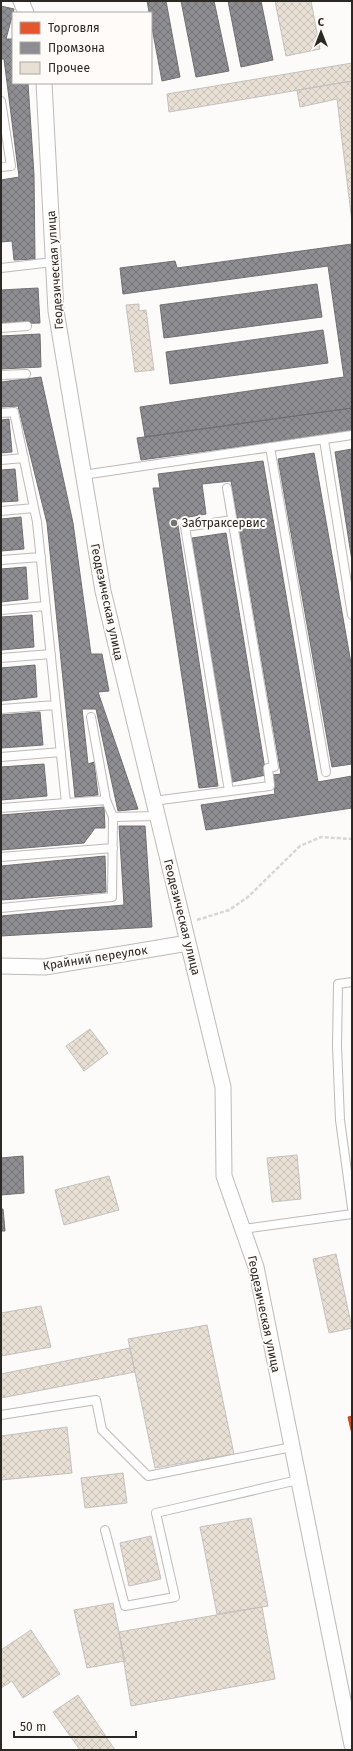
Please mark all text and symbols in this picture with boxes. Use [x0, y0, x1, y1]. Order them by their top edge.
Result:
legend [12, 12, 152, 84]
north arrow [301, 12, 341, 52]
text: С [318, 16, 325, 29]
text: Торговля [48, 21, 100, 35]
text: Промзона [48, 41, 105, 55]
text: Прочее [48, 61, 90, 75]
street label: Геодезическая улица [44, 210, 66, 330]
place label: Забтраксервис [182, 516, 266, 530]
marker: Забтраксервис [169, 518, 179, 528]
street label: Геодезическая улица [88, 542, 126, 662]
street label: Геодезическая улица [161, 858, 203, 976]
street label: Крайний переулок [42, 943, 149, 973]
street label: Геодезическая улица [245, 1254, 283, 1374]
scale bar [14, 1713, 136, 1739]
text: 50 m [20, 1720, 46, 1734]

